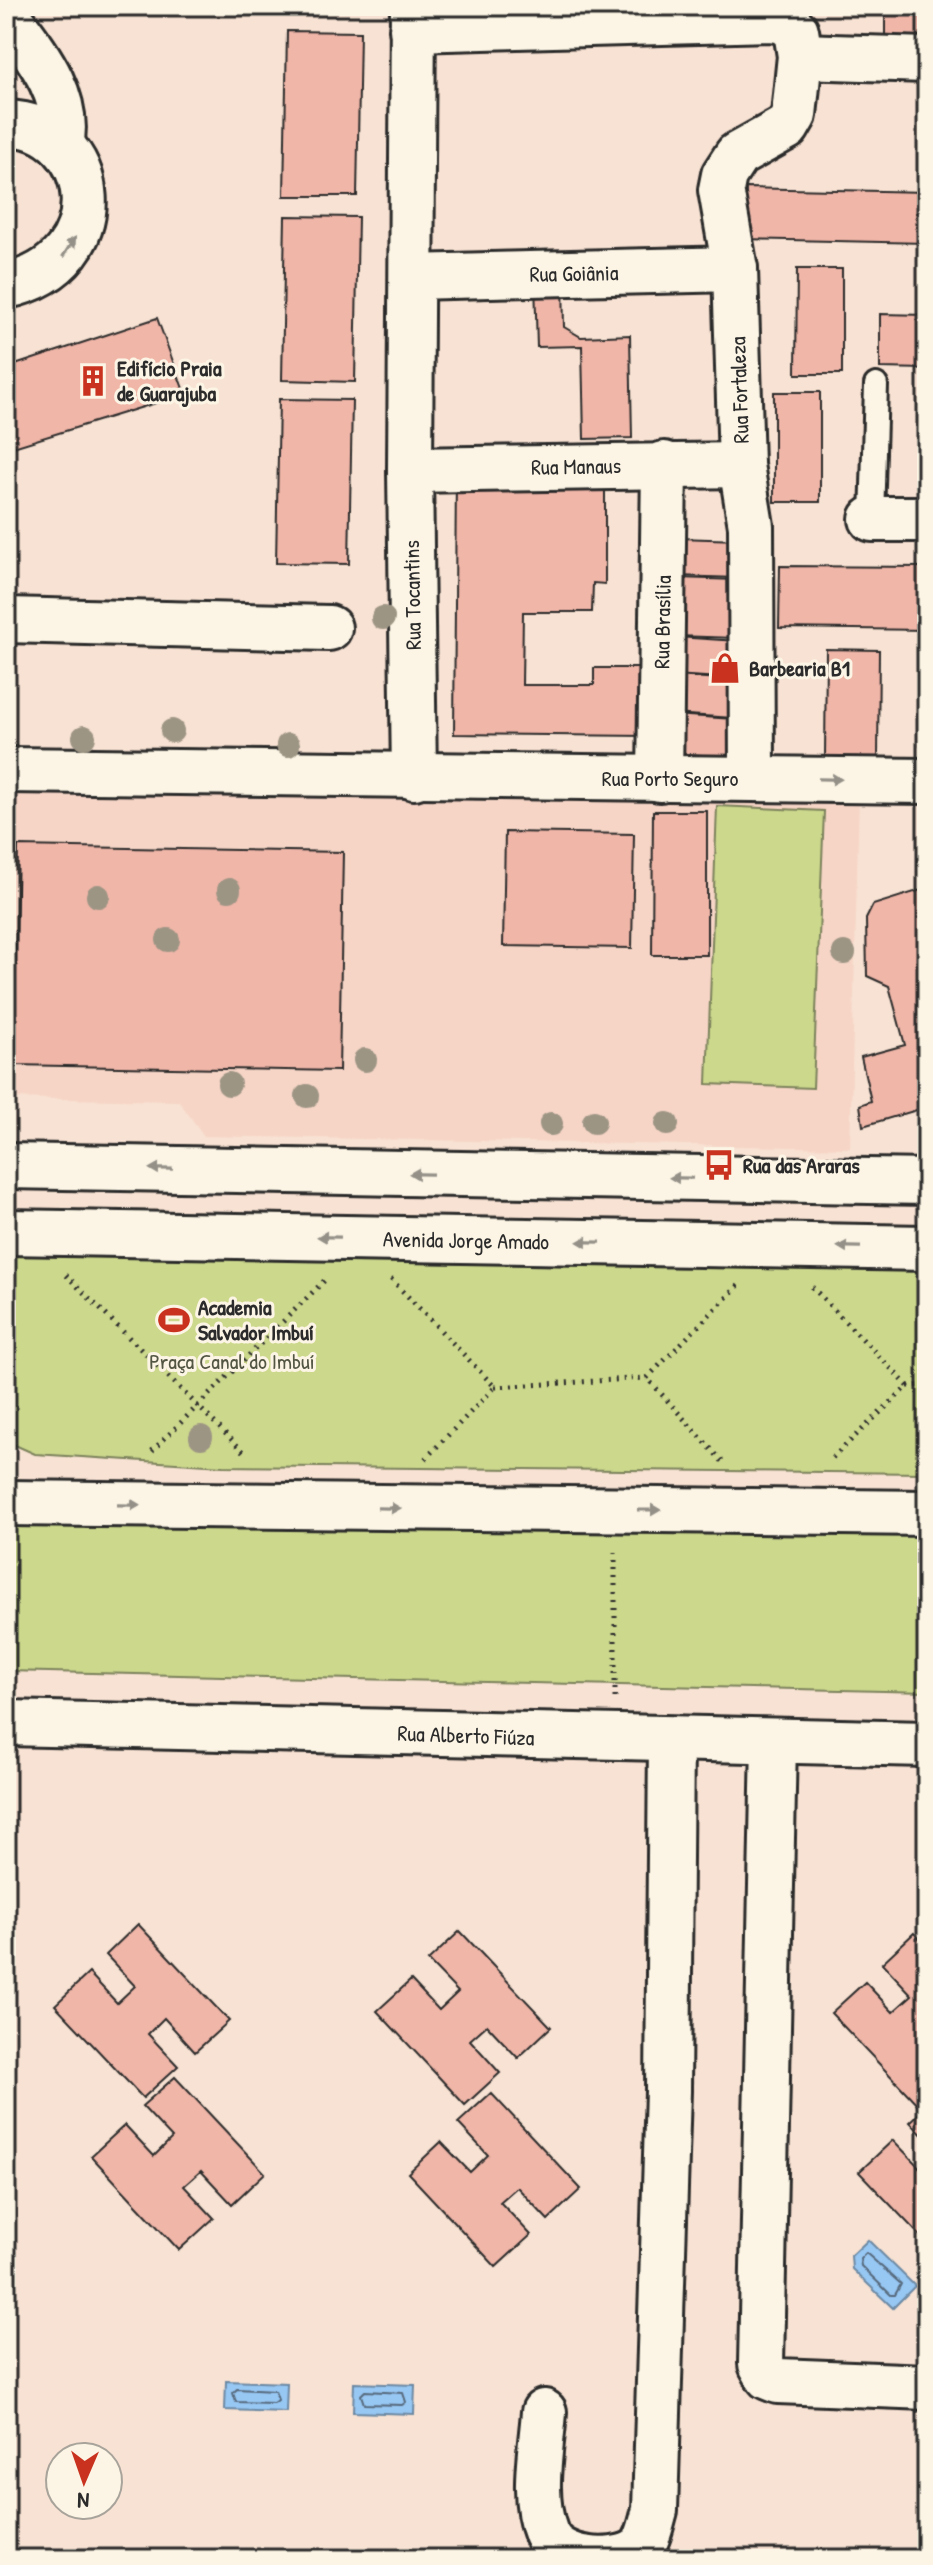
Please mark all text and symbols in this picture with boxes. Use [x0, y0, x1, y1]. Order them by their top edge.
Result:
one-way arrow [62, 236, 77, 257]
street label: Rua Goiânia [529, 257, 619, 289]
street label: Rua Fortaleza [722, 336, 756, 444]
place label: Edifício Praia de Guarajuba [117, 353, 222, 408]
building icon: Edifício Praia de Guarajuba [76, 364, 110, 398]
street label: Rua Manaus [531, 450, 621, 482]
street label: Rua Tocantins [396, 540, 428, 650]
street label: Rua Brasília [646, 575, 678, 669]
shop icon: Barbearia B1 [708, 651, 742, 685]
place label: Barbearia B1 [749, 653, 850, 683]
street label: Rua Porto Seguro [602, 763, 738, 793]
one-way arrow [818, 773, 843, 786]
bus stop icon: Rua das Araras [702, 1148, 736, 1182]
place label: Rua das Araras [743, 1150, 860, 1180]
one-way arrow [148, 1163, 173, 1176]
one-way arrow [408, 1168, 433, 1180]
one-way arrow [668, 1172, 693, 1184]
street label: Avenida Jorge Amado [383, 1224, 550, 1256]
one-way arrow [316, 1231, 341, 1244]
one-way arrow [576, 1236, 601, 1248]
one-way arrow [836, 1240, 861, 1253]
place label: Academia Salvador Imbuí [198, 1292, 314, 1347]
sports icon: Academia Salvador Imbuí [157, 1303, 191, 1337]
park label: Praça Canal do Imbuí [149, 1346, 315, 1376]
one-way arrow [117, 1499, 142, 1511]
one-way arrow [377, 1501, 402, 1514]
one-way arrow [637, 1504, 662, 1516]
street label: Rua Alberto Fiúza [397, 1718, 535, 1752]
north arrow [44, 2441, 124, 2521]
text: N [77, 2486, 90, 2516]

